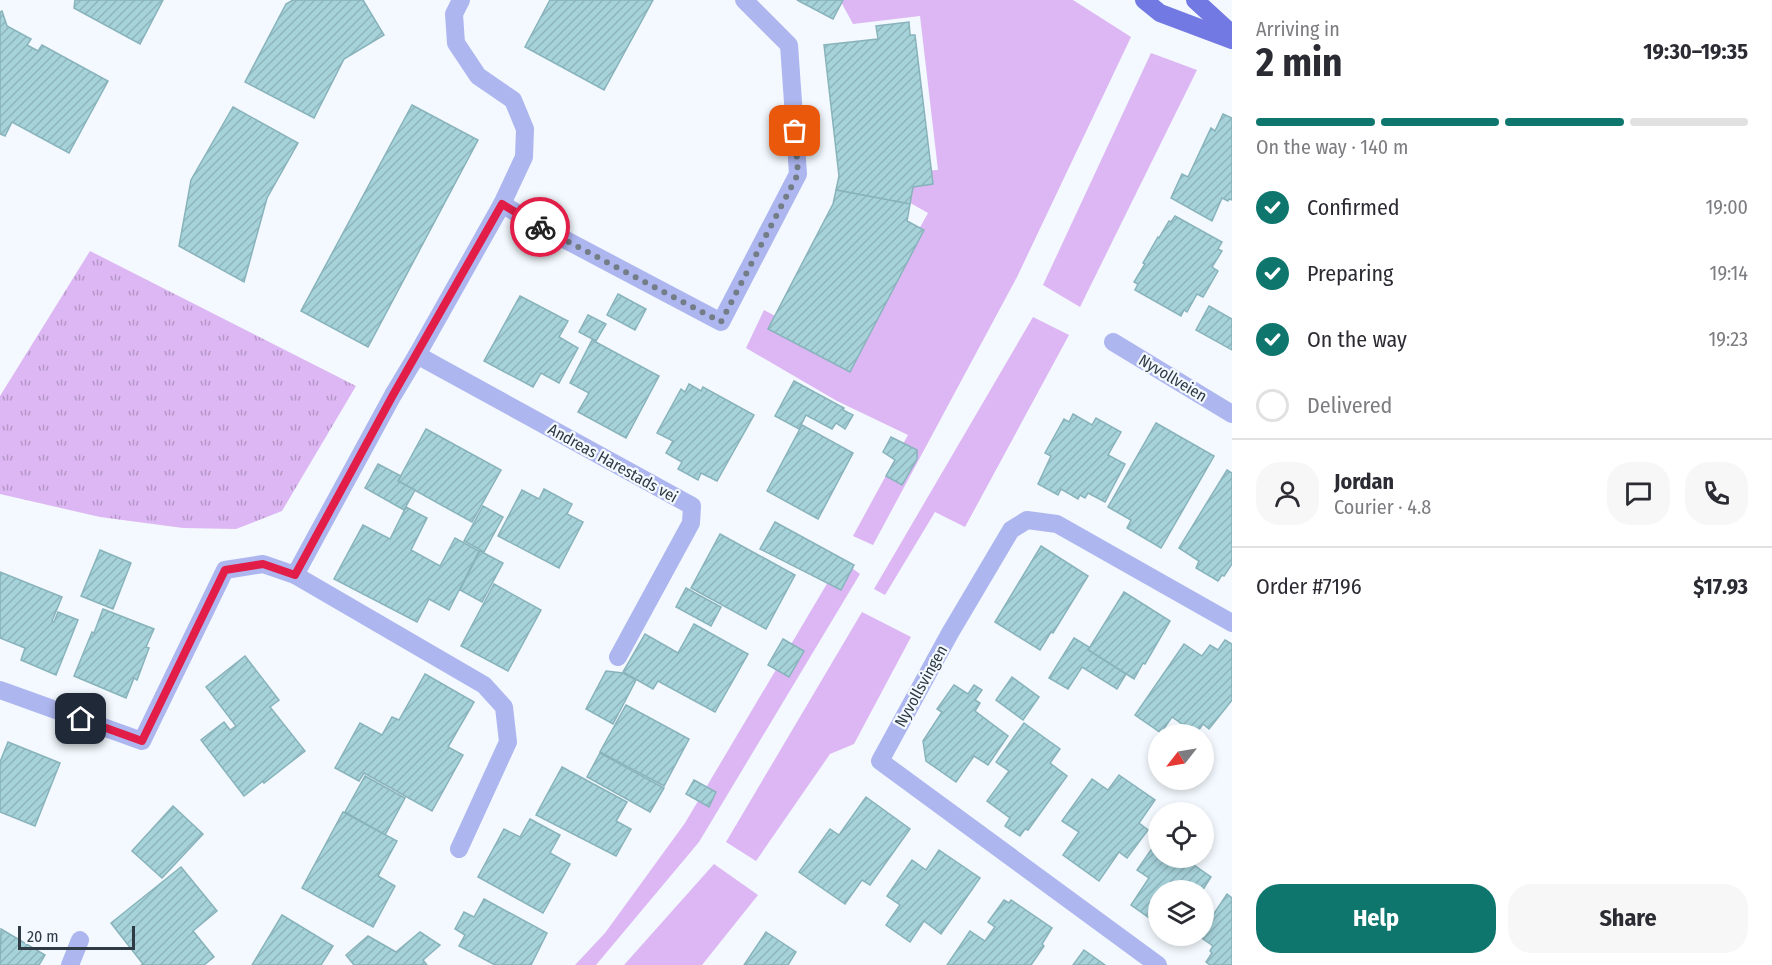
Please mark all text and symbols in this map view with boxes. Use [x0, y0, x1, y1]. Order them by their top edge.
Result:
text: Arriving in [1256, 17, 1340, 41]
text: 19:30–19:35 [1643, 38, 1748, 65]
text: 2 min [1256, 40, 1342, 86]
pin [769, 105, 820, 156]
icon: bag [778, 114, 811, 147]
text: On the way · 140 m [1256, 135, 1408, 159]
icon: check [1256, 191, 1289, 224]
text: Confirmed [1307, 194, 1400, 221]
text: 19:00 [1705, 195, 1748, 219]
courier [510, 197, 570, 257]
icon: bike [524, 211, 557, 244]
icon: check [1256, 257, 1289, 290]
text: Preparing [1307, 260, 1393, 287]
text: 19:14 [1710, 261, 1748, 285]
icon: check [1256, 323, 1289, 356]
text: On the way [1307, 326, 1407, 353]
text: 19:23 [1708, 327, 1748, 351]
street label: Nyvollveien [1136, 350, 1210, 406]
text: Delivered [1307, 392, 1392, 419]
street label: Andreas Harestads vei [545, 420, 681, 506]
button: person [1256, 462, 1319, 525]
button: chat [1607, 462, 1670, 525]
button: phone [1685, 462, 1748, 525]
text: Jordan [1334, 468, 1394, 495]
text: Courier · 4.8 [1334, 495, 1431, 519]
text: Order #7196 [1256, 573, 1362, 600]
text: $17.93 [1693, 573, 1748, 600]
street label: Nyvollsvingen [891, 642, 951, 730]
pin [55, 693, 106, 744]
icon: home [64, 702, 97, 735]
north arrow [1148, 724, 1214, 790]
map controls [1148, 724, 1214, 946]
button: locate [1148, 802, 1214, 868]
button: layers [1148, 880, 1214, 946]
button: Help [1256, 884, 1496, 953]
button: Share [1508, 884, 1748, 953]
scale bar [18, 923, 135, 950]
text: 20 m [27, 927, 58, 946]

